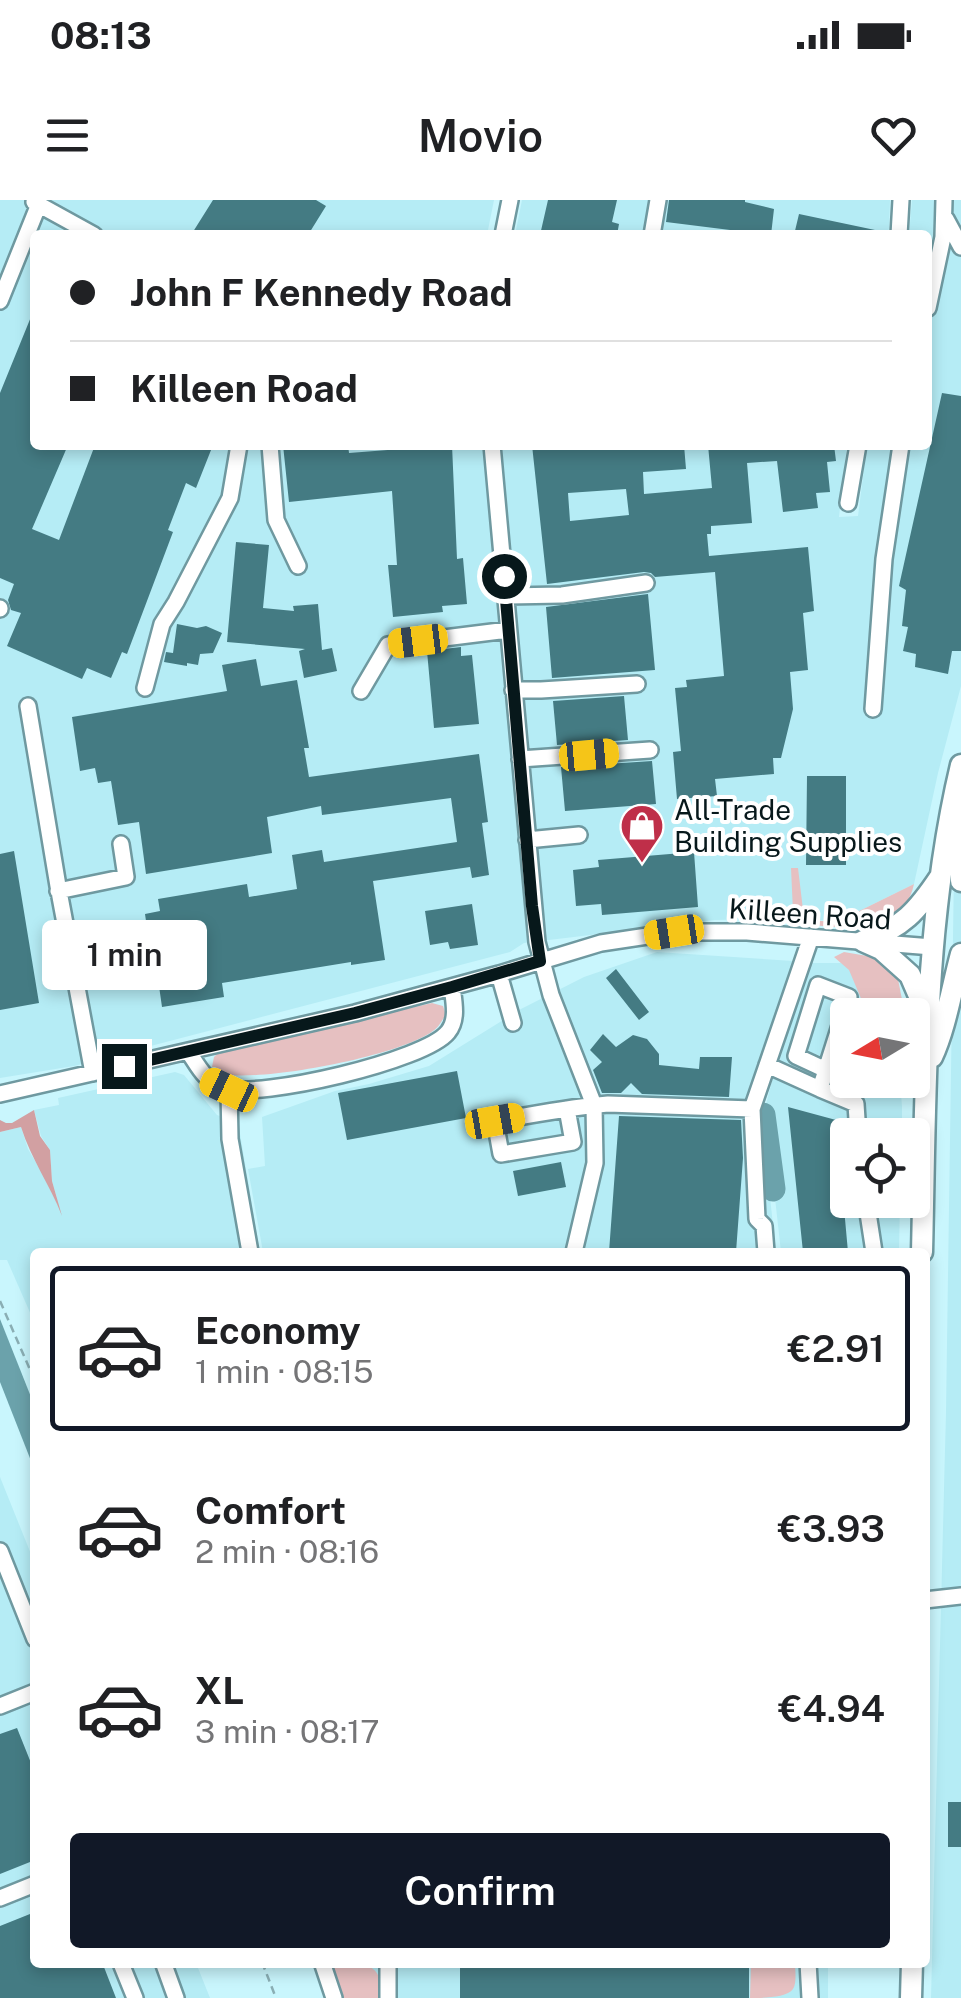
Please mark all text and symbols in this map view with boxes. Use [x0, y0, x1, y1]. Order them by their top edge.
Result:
text: 08:13 [50, 13, 152, 58]
icon: menu [40, 108, 95, 163]
icon: heart [866, 108, 921, 163]
text: Movio [418, 109, 543, 162]
text: John F Kennedy Road [130, 270, 513, 315]
text: Killeen Road [130, 366, 358, 411]
route start [482, 554, 527, 599]
car [386, 622, 450, 660]
car [558, 737, 620, 773]
place label: All-Trade Building Supplies [674, 793, 902, 858]
shop icon: All-Trade Building Supplies [619, 803, 665, 864]
street label: Killeen Road [728, 891, 893, 936]
car [642, 912, 706, 952]
callout: 1 min [42, 921, 206, 991]
text: 1 min [86, 936, 163, 973]
north arrow [830, 998, 930, 1098]
map controls [830, 998, 930, 1218]
route end [102, 1044, 147, 1089]
car [195, 1064, 263, 1116]
car [463, 1101, 527, 1141]
button: locate [830, 1118, 930, 1218]
icon: car [75, 1304, 165, 1394]
text: Economy [195, 1308, 361, 1353]
text: €2.91 [788, 1326, 885, 1371]
text: 1 min · 08:15 [195, 1353, 374, 1390]
icon: car [75, 1484, 165, 1574]
text: Comfort [195, 1488, 346, 1533]
text: €3.93 [778, 1506, 885, 1551]
text: 2 min · 08:16 [195, 1533, 379, 1570]
icon: car [75, 1664, 165, 1754]
text: XL [195, 1668, 244, 1713]
text: €4.94 [778, 1686, 885, 1731]
text: 3 min · 08:17 [195, 1713, 379, 1750]
button: Confirm [70, 1833, 890, 1948]

